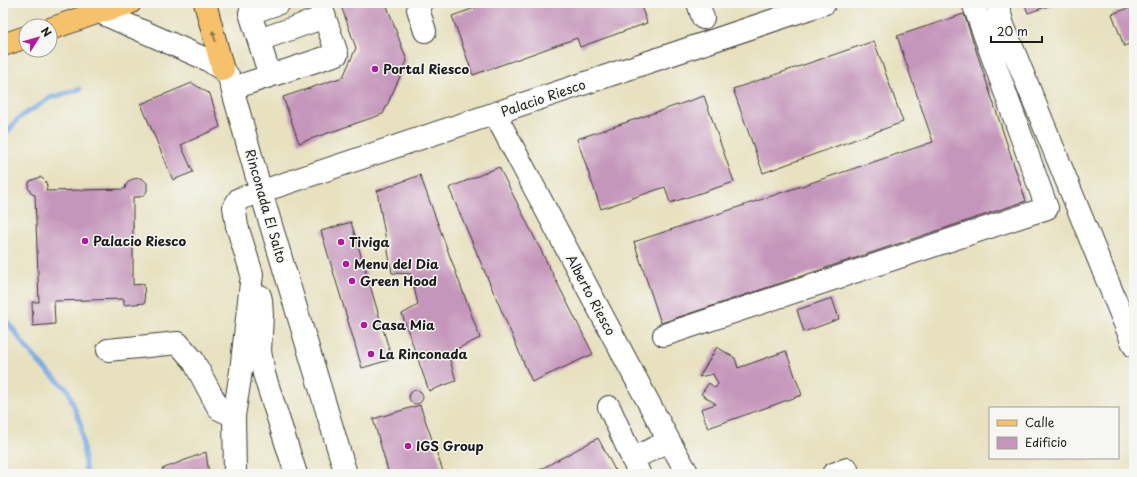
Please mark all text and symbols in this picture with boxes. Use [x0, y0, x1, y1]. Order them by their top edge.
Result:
north arrow [18, 18, 58, 58]
scale bar [991, 18, 1042, 44]
text: 20 m [997, 22, 1028, 40]
text: N [37, 23, 56, 41]
one-way arrow [211, 30, 217, 42]
place label: Portal Riesco [383, 59, 469, 78]
marker: Portal Riesco [370, 64, 380, 74]
street label: Palacio Riesco [498, 74, 588, 121]
street label: Rinconada El Salto [241, 147, 292, 265]
place label: Palacio Riesco [93, 231, 186, 250]
place label: Tiviga [349, 232, 390, 251]
marker: Palacio Riesco [80, 236, 90, 246]
marker: Tiviga [336, 237, 346, 247]
street label: Alberto Riesco [562, 251, 621, 339]
place label: Menu del Dia [354, 254, 439, 273]
marker: Menu del Dia [341, 259, 351, 269]
place label: Green Hood [360, 271, 437, 290]
marker: Green Hood [347, 276, 357, 286]
place label: Casa Mia [372, 315, 435, 334]
marker: Casa Mia [359, 320, 369, 330]
place label: La Rinconada [379, 344, 468, 363]
marker: La Rinconada [366, 349, 376, 359]
legend [989, 407, 1119, 459]
text: Calle [1025, 413, 1055, 431]
text: Edificio [1025, 433, 1067, 451]
place label: IGS Group [416, 436, 484, 455]
marker: IGS Group [403, 441, 413, 451]

